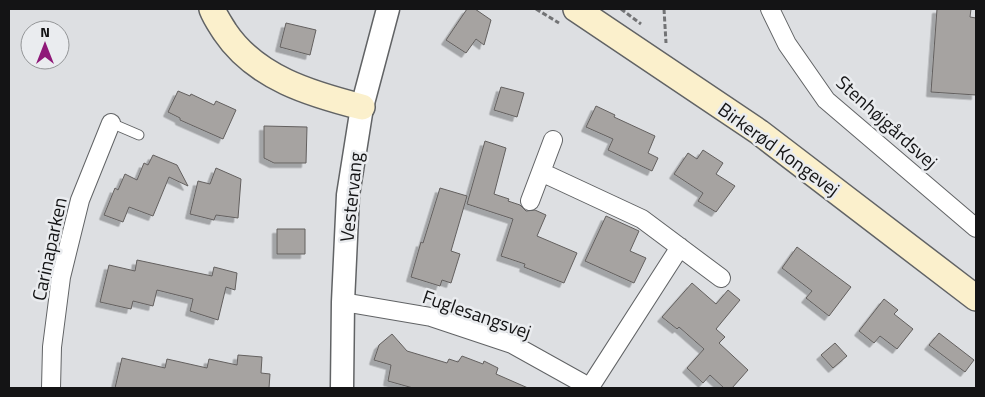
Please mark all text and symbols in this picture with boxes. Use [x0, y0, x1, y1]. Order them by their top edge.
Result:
north arrow [20, 20, 70, 70]
text: N [40, 21, 50, 42]
street label: Stenhøjgårdsvej [830, 68, 945, 175]
street label: Birkerød Kongevej [712, 94, 846, 203]
street label: Vestervang [331, 150, 370, 243]
street label: Carinaparken [23, 194, 74, 303]
street label: Fuglesangsvej [419, 281, 535, 346]

